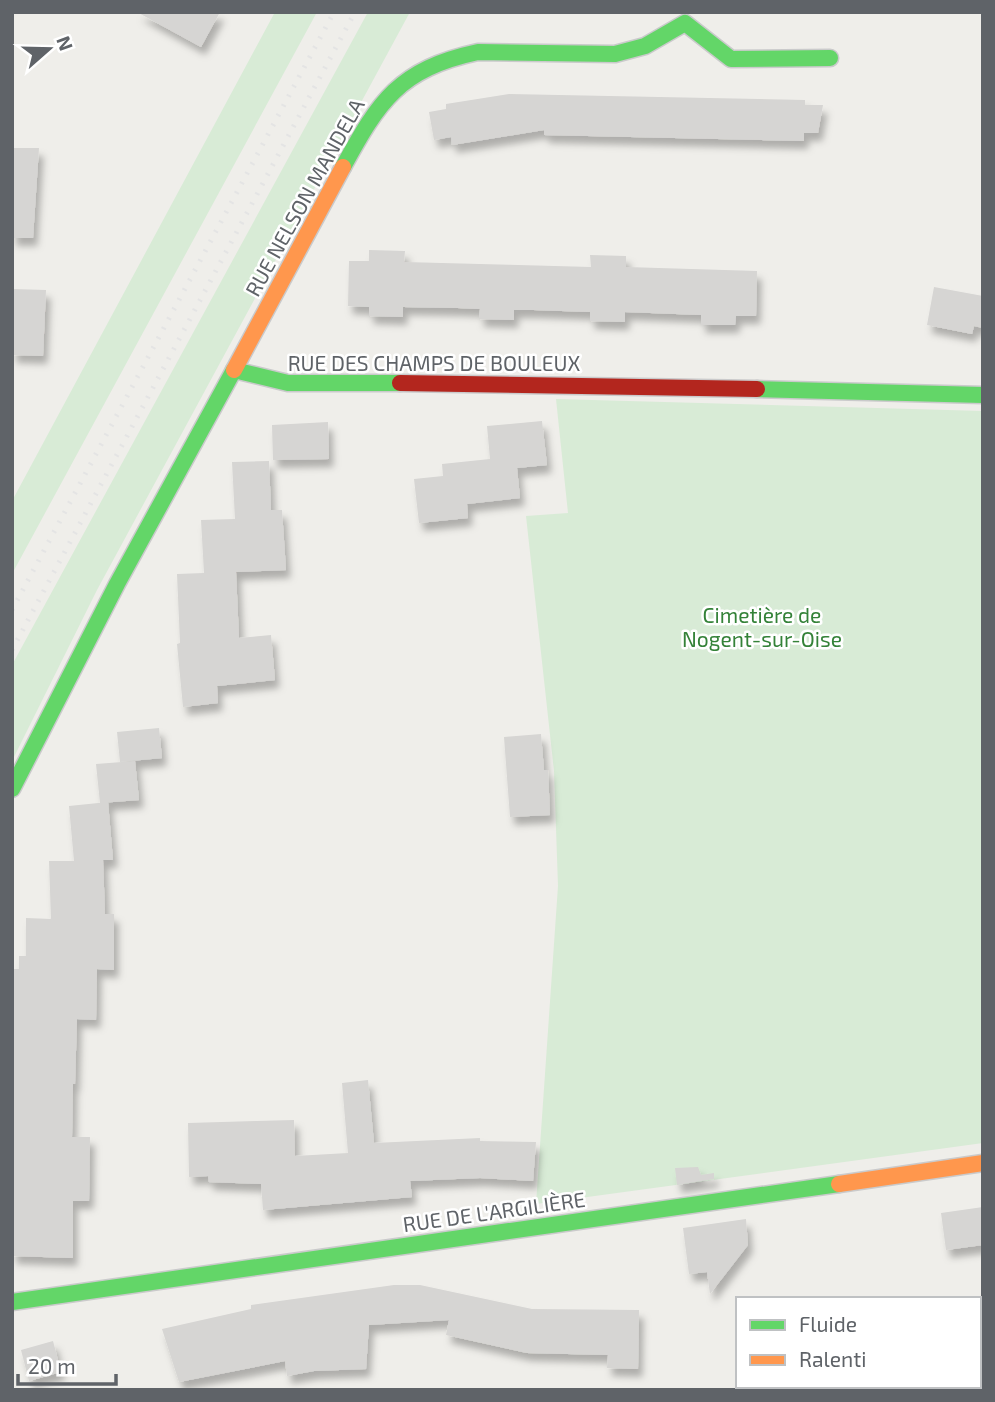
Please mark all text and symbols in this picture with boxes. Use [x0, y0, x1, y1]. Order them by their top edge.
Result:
north arrow [14, 14, 84, 84]
text: N [52, 33, 79, 53]
street label: RUE NELSON MANDELA [239, 94, 369, 300]
street label: RUE DES CHAMPS DE BOULEUX [288, 350, 581, 375]
park label: Cimetière de Nogent-sur-Oise [682, 602, 842, 651]
street label: RUE DE L'ARGILIÈRE [401, 1186, 587, 1236]
legend [736, 1297, 981, 1388]
text: Fluide [799, 1311, 857, 1336]
scale bar [18, 1342, 116, 1386]
text: Ralenti [799, 1346, 866, 1371]
text: 20 m [28, 1353, 76, 1378]

